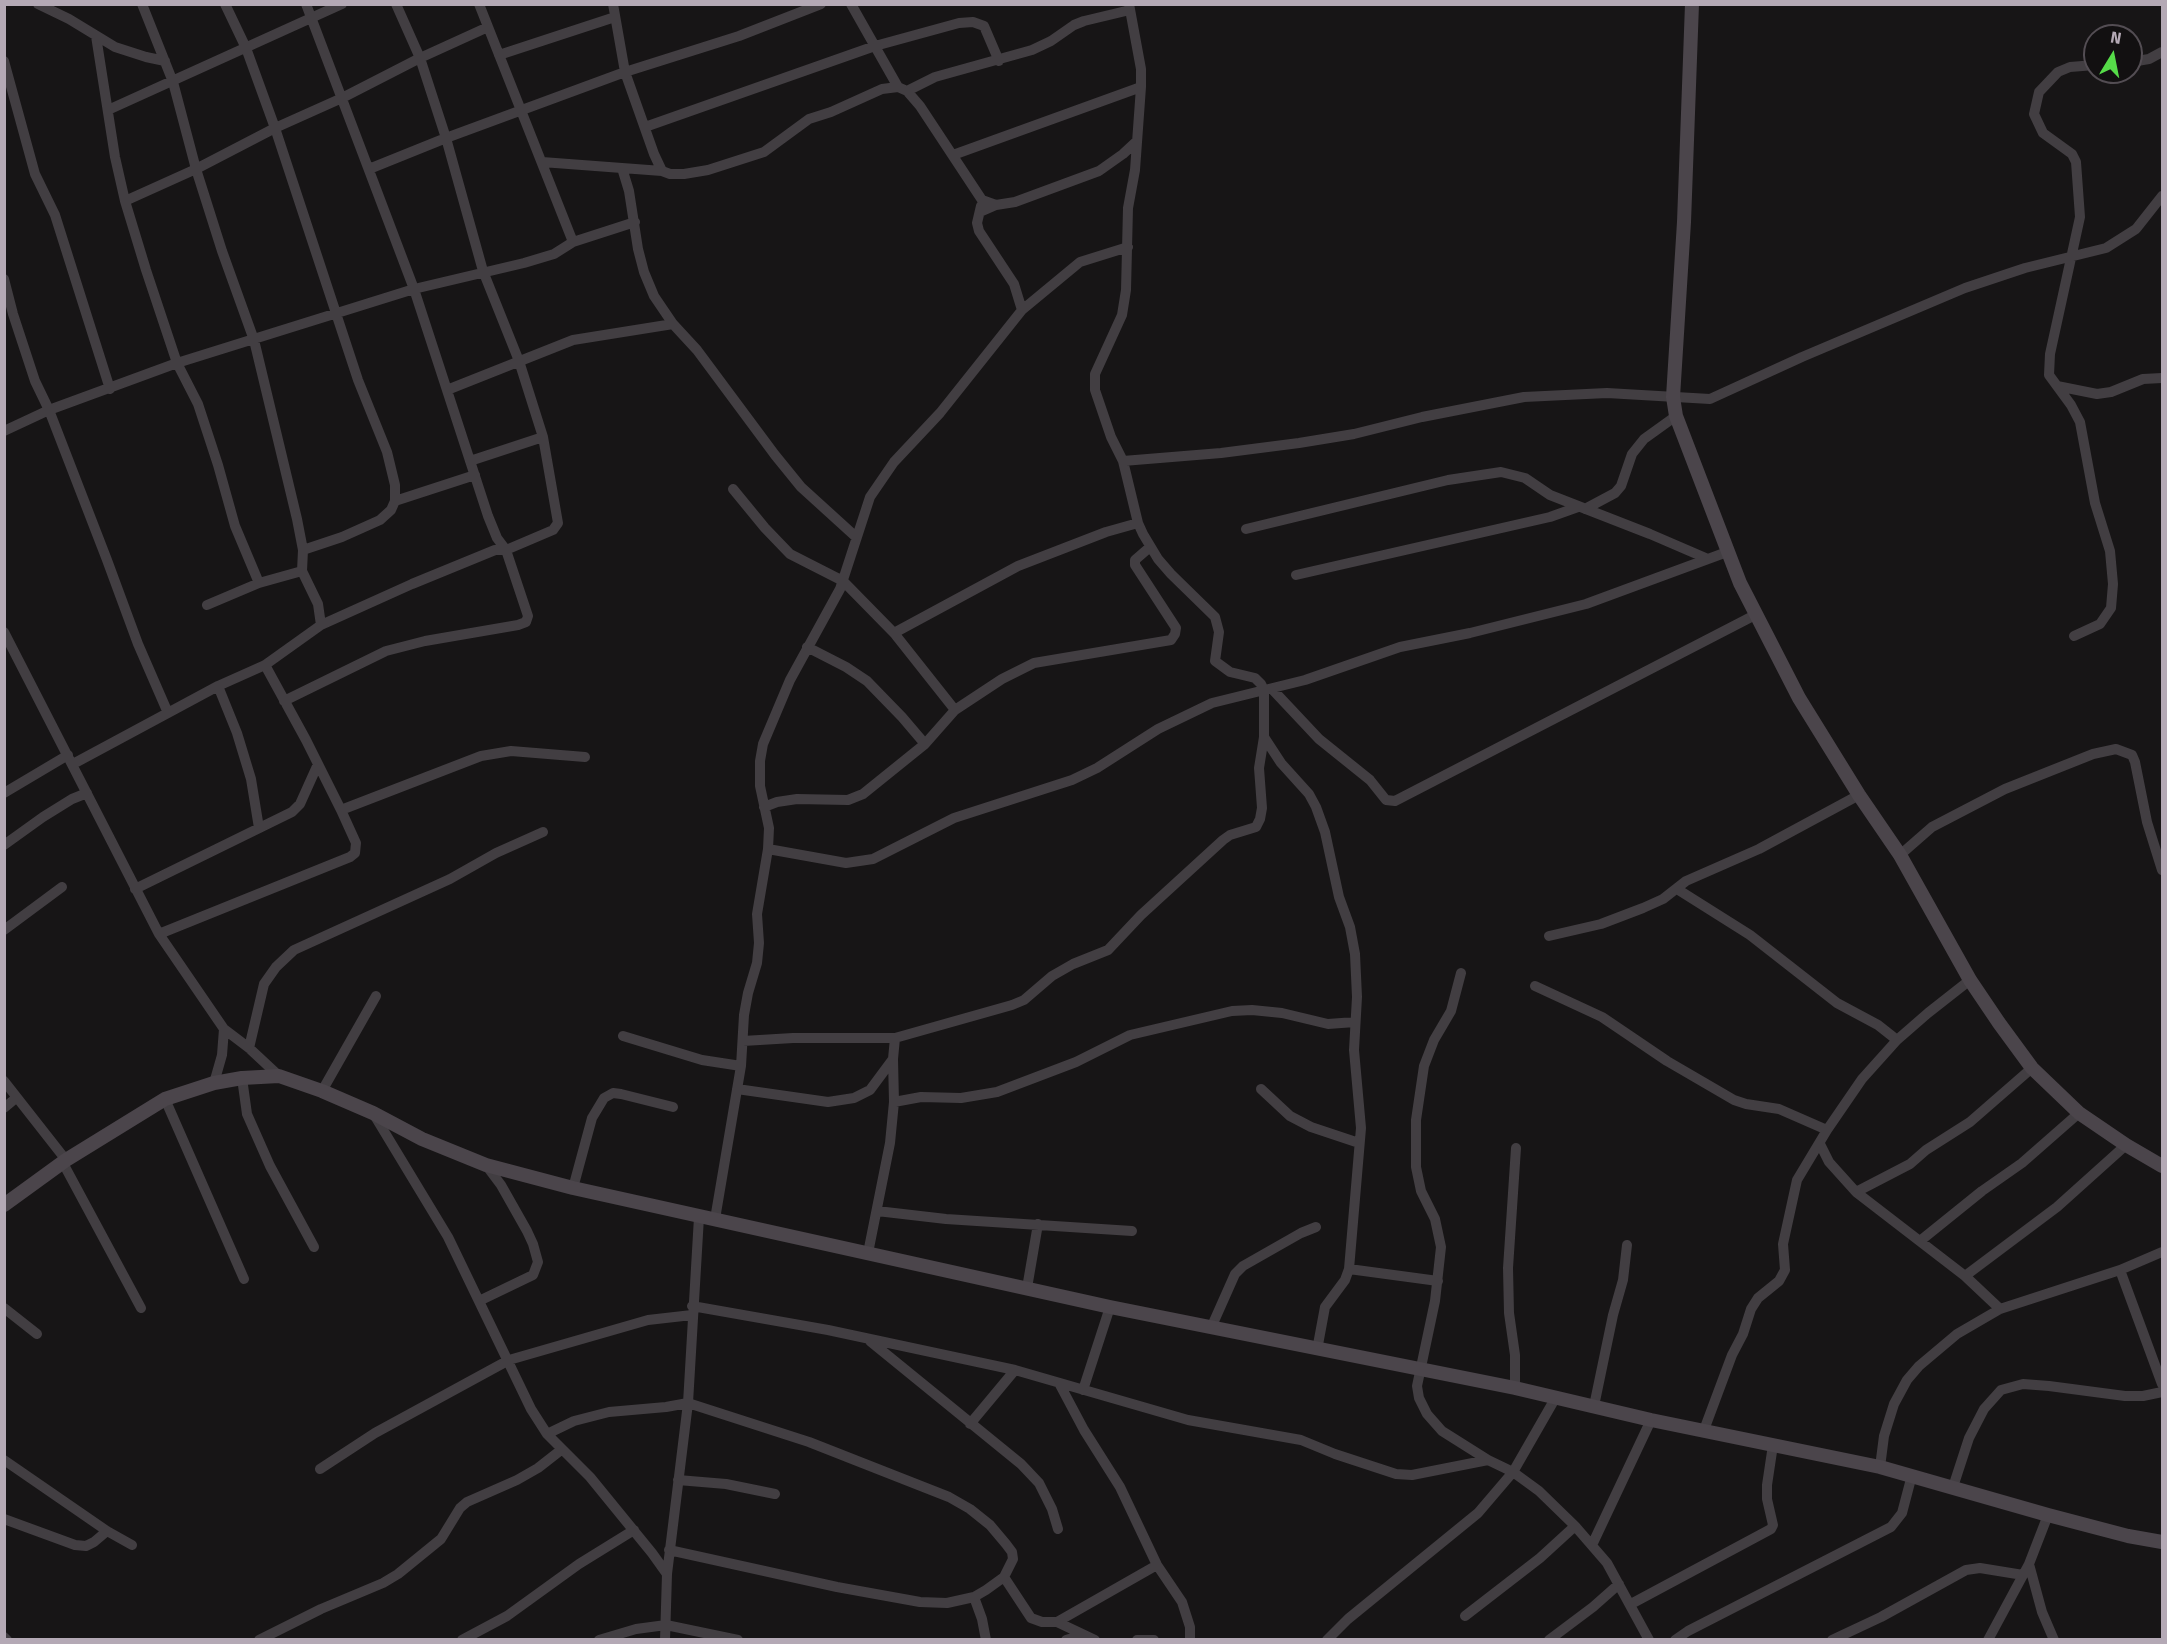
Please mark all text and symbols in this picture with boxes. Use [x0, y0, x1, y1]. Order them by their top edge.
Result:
north arrow [2083, 24, 2143, 84]
text: N [2109, 27, 2123, 48]

